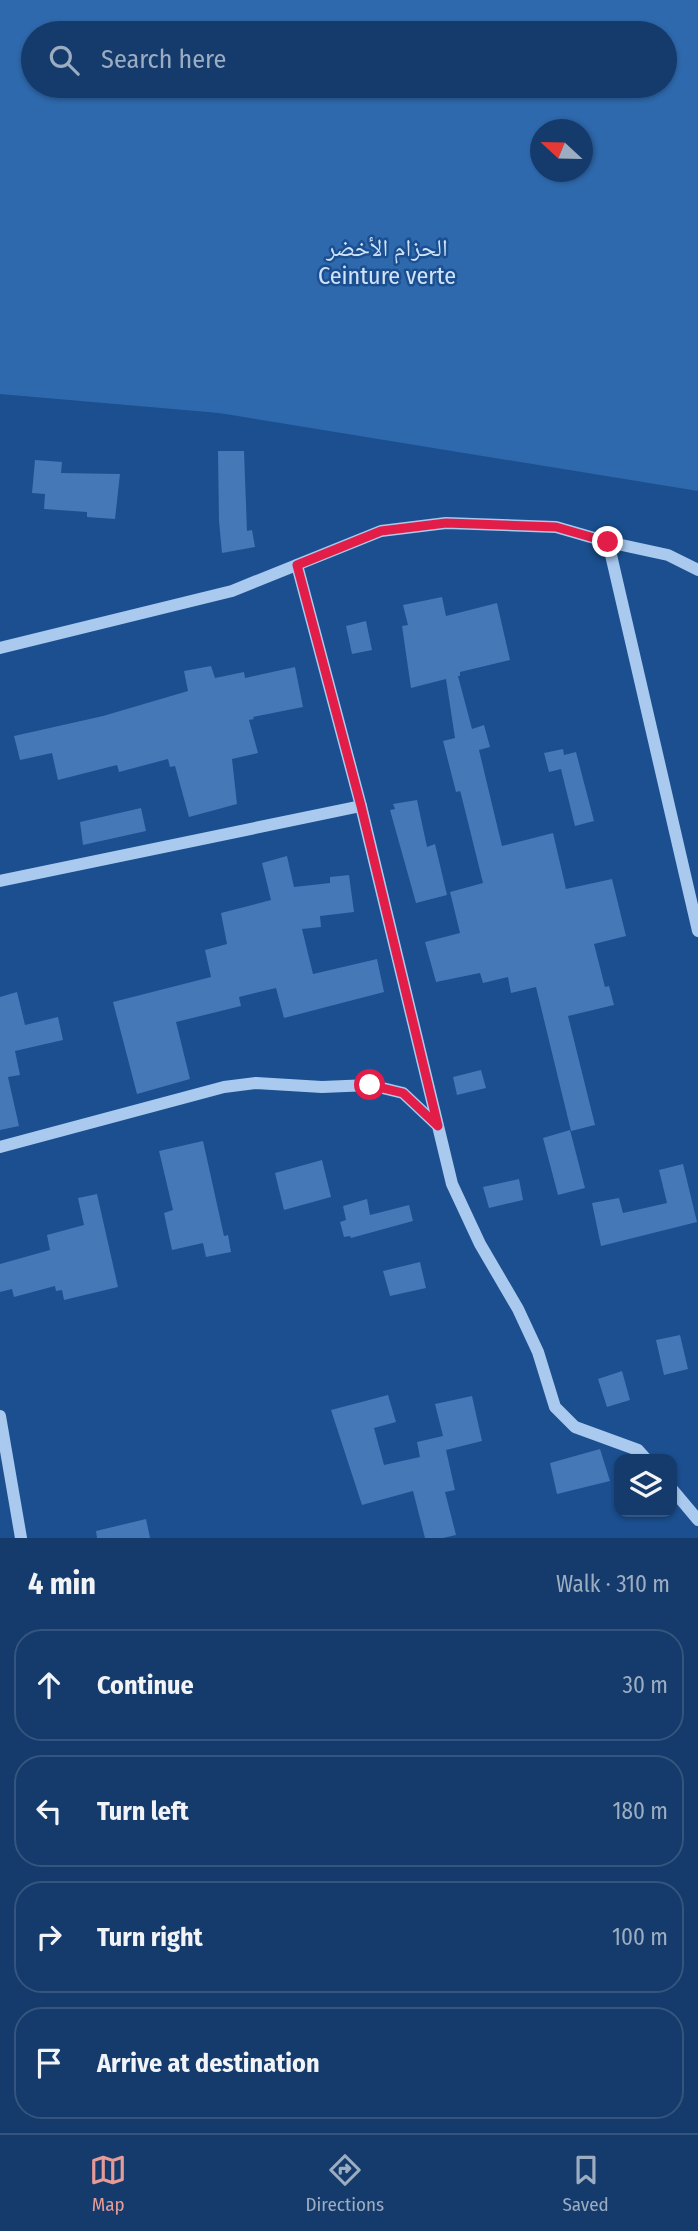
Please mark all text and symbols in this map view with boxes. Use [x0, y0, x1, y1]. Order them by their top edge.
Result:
search box [21, 21, 677, 98]
icon: search [45, 41, 83, 79]
text: Search here [101, 44, 226, 75]
north arrow [530, 119, 593, 182]
park label: الحزام الأخضر Ceinture verte [318, 234, 456, 290]
route end [592, 526, 623, 557]
route start [354, 1069, 385, 1100]
map controls [614, 1454, 677, 1517]
button: layers [614, 1454, 677, 1517]
text: 4 min [28, 1566, 96, 1602]
text: Walk · 310 m [556, 1570, 670, 1598]
icon: ahead [30, 1666, 68, 1704]
text: Continue [97, 1670, 194, 1701]
text: 30 m [623, 1671, 668, 1699]
icon: left [30, 1792, 68, 1830]
text: Turn left [97, 1796, 189, 1827]
text: 180 m [612, 1797, 668, 1825]
icon: right [30, 1918, 68, 1956]
text: Turn right [97, 1922, 203, 1953]
text: 100 m [612, 1923, 668, 1951]
icon: arrive [30, 2044, 68, 2082]
text: Arrive at destination [97, 2048, 320, 2079]
tab: Map [89, 2151, 127, 2216]
tab: Directions [305, 2151, 384, 2216]
tab: Saved [562, 2151, 609, 2216]

